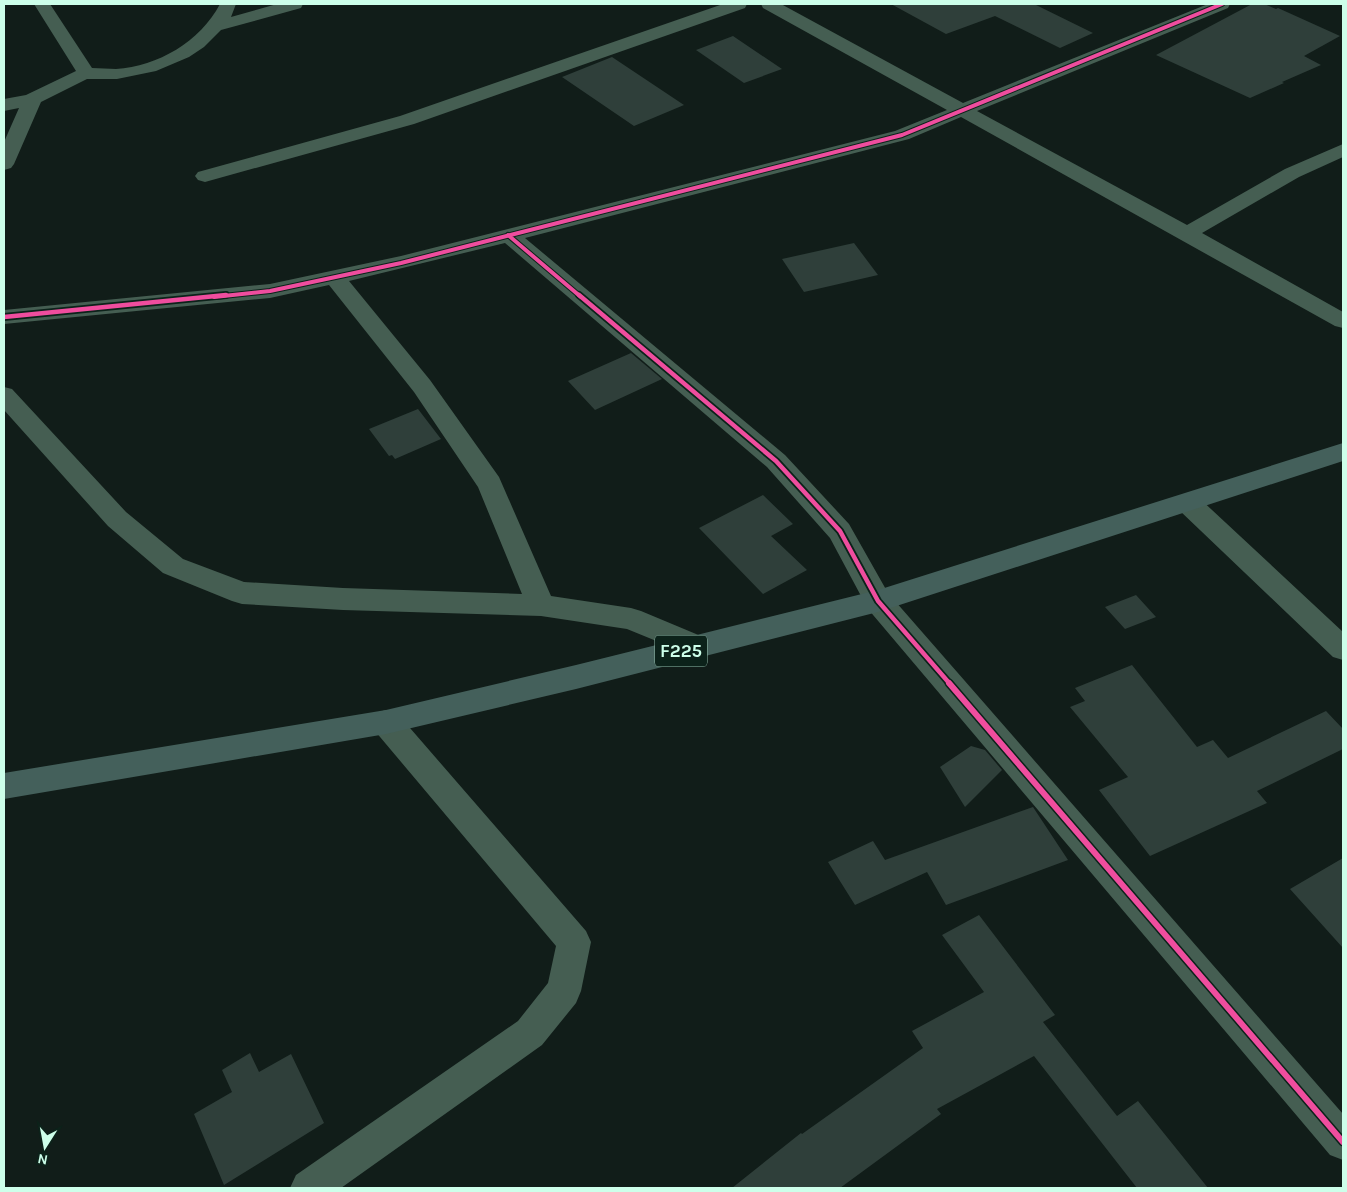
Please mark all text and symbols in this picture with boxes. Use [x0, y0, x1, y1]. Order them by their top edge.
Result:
road number: F225 [655, 636, 707, 666]
north arrow [20, 1122, 70, 1172]
text: N [36, 1150, 49, 1169]

